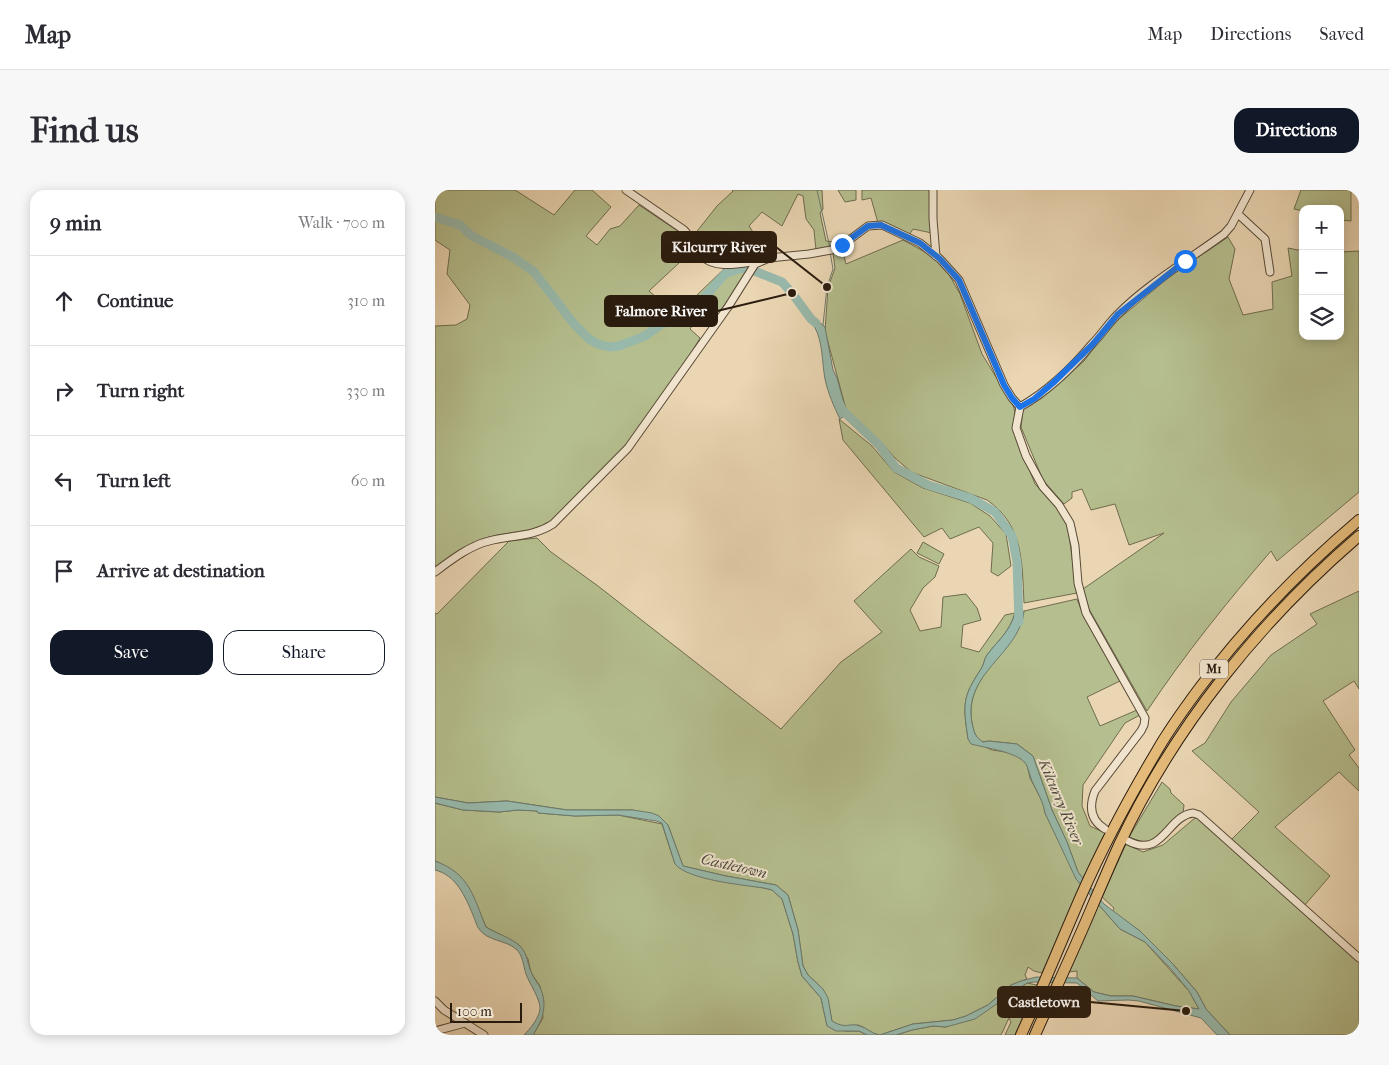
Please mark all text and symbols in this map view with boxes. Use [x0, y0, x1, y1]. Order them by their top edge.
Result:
text: Map [25, 21, 71, 49]
text: Map [1148, 24, 1182, 45]
text: Directions [1210, 24, 1291, 45]
text: Saved [1319, 24, 1364, 45]
button: Directions [1234, 108, 1359, 153]
text: Find us [30, 110, 139, 151]
map controls [1299, 205, 1344, 340]
button: + [1299, 205, 1344, 250]
text: 9 min [50, 211, 101, 235]
text: Walk · 700 m [298, 213, 385, 232]
callout: Kilcurry River [662, 232, 776, 262]
route end [831, 234, 854, 257]
text: Kilcurry River [672, 238, 767, 256]
route start [1174, 250, 1197, 273]
button: − [1299, 250, 1344, 295]
icon: ahead [50, 287, 78, 315]
text: Continue [97, 290, 173, 312]
text: 310 m [347, 291, 385, 310]
button: layers [1299, 295, 1344, 340]
callout: Falmore River [605, 296, 717, 326]
text: Falmore River [614, 302, 708, 320]
icon: right [50, 377, 78, 405]
text: Turn right [97, 380, 184, 402]
text: 330 m [346, 381, 385, 400]
icon: left [50, 467, 78, 495]
text: Turn left [97, 470, 171, 492]
text: 60 m [351, 471, 385, 490]
icon: arrive [50, 557, 78, 585]
text: Arrive at destination [97, 560, 265, 582]
button: Save [50, 630, 213, 675]
button: Share [223, 630, 385, 675]
road number: M1 [1200, 659, 1228, 678]
water label: Kilcurry River [1034, 755, 1088, 849]
water label: Castletown [699, 850, 769, 882]
callout: Castletown [998, 987, 1090, 1017]
text: Castletown [1008, 993, 1080, 1011]
scale bar [450, 1000, 523, 1023]
text: 100 m [457, 1003, 492, 1020]

